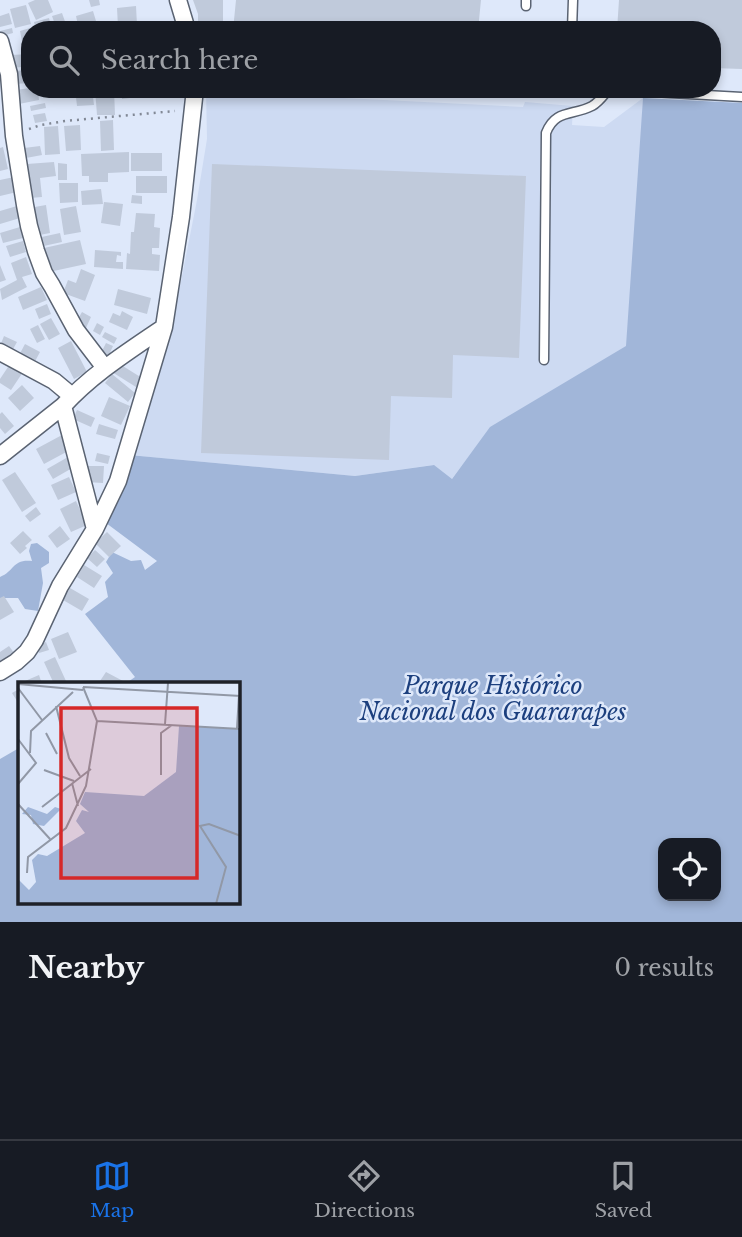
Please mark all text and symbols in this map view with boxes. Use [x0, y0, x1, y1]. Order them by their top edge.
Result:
search box [21, 21, 721, 98]
icon: search [45, 41, 83, 79]
text: Search here [101, 44, 258, 76]
park label: Parque Histórico Nacional dos Guararapes [359, 672, 627, 726]
inset map [18, 682, 240, 904]
map controls [658, 838, 721, 901]
button: locate [658, 838, 721, 901]
text: Nearby [28, 949, 144, 986]
text: 0 results [615, 954, 714, 982]
tab: Map [90, 1157, 134, 1222]
tab: Directions [314, 1157, 415, 1222]
tab: Saved [595, 1157, 652, 1222]

